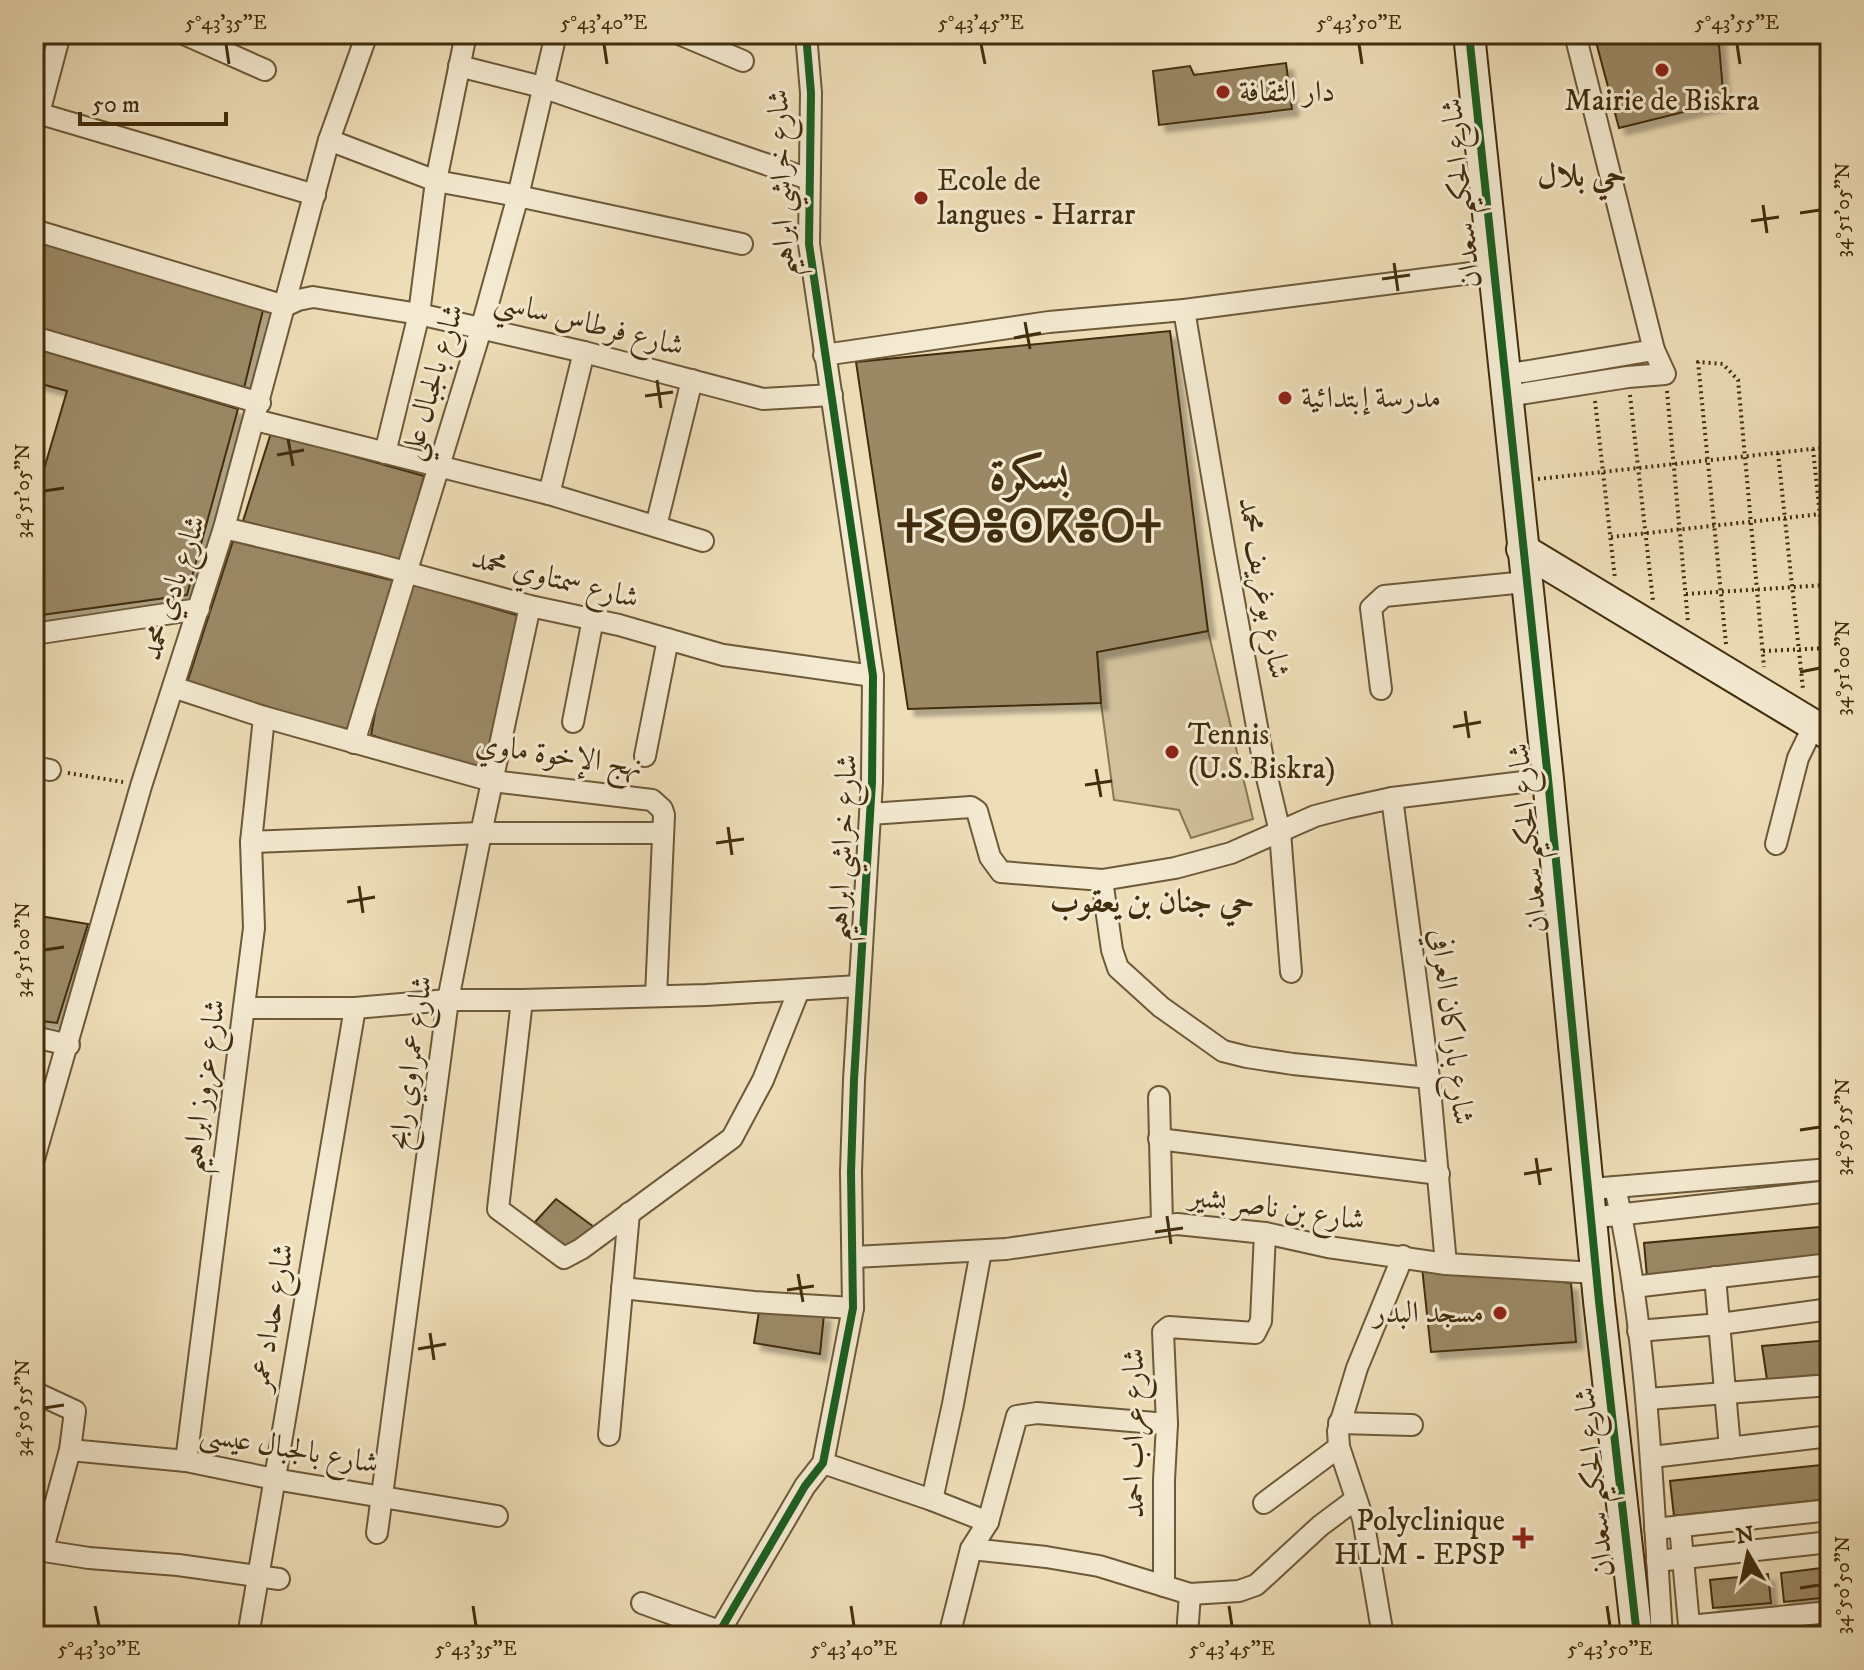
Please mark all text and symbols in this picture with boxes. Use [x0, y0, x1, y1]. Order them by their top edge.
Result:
text: 5°43'35"E [185, 11, 267, 36]
text: 5°43'40"E [561, 11, 647, 36]
text: 5°43'45"E [938, 11, 1024, 36]
text: 5°43'50"E [1316, 11, 1402, 36]
text: 5°43'55"E [1695, 11, 1779, 36]
marker: Mairie de Biskra [1653, 61, 1671, 79]
place label: دار الثقافة [1239, 74, 1335, 111]
scale bar [80, 76, 226, 126]
marker: دار الثقافة [1214, 83, 1232, 101]
place label: Mairie de Biskra [1565, 83, 1760, 120]
street label: شارع خراشي ابراهيم [760, 88, 813, 277]
text: 50 m [92, 90, 140, 120]
street label: شارع الحكيم سعدان [1434, 95, 1499, 290]
district label: حي بلال [1537, 157, 1627, 201]
place label: Ecole de langues - Harrar [937, 163, 1135, 234]
text: 34°51'05"N [1831, 163, 1856, 257]
marker: Ecole de langues - Harrar [912, 189, 930, 207]
street label: شارع فرطاس ساسي [489, 283, 688, 373]
street label: شارع بالجبال علي [393, 300, 482, 467]
place label: مدرسة إبتدائية [1301, 380, 1441, 417]
marker: مدرسة إبتدائية [1276, 389, 1294, 407]
text: 34°51'05"N [11, 444, 36, 538]
district label: بسكرة ⵜⵉⴱⴻⵙⴽⴻⵔⵜ [897, 447, 1161, 558]
street label: شارع بوغريف محمد [1224, 494, 1297, 683]
street label: شارع بادي محمد [133, 511, 220, 667]
street label: شارع سمتاوي محمد [466, 540, 642, 622]
text: 34°51'00"N [1831, 620, 1856, 716]
place label: Tennis (U.S.Biskra) [1188, 717, 1336, 788]
street label: نهج الإخوة ماوي [472, 726, 645, 793]
street label: شارع الحكيم سعدان [1501, 740, 1566, 935]
marker: Tennis (U.S.Biskra) [1163, 743, 1181, 761]
street label: شارع خراشي ابراهيم [820, 753, 875, 943]
district label: حي جنان بن يعقوب [1050, 883, 1254, 927]
text: 34°51'00"N [11, 902, 36, 998]
street label: شارع باراكان العرافي [1416, 927, 1481, 1128]
street label: شارع عمراوي رابح [380, 973, 447, 1153]
street label: شارع عزوز ابراهيم [173, 997, 243, 1176]
text: 34°50'55"N [1831, 1078, 1856, 1176]
street label: شارع بن ناصر بشير [1183, 1178, 1367, 1245]
street label: شارع حداد عمر [240, 1241, 308, 1397]
place label: مسجد البدر [1371, 1295, 1484, 1332]
marker: مسجد البدر [1491, 1304, 1509, 1322]
street label: شارع عراب احمد [1116, 1348, 1158, 1518]
text: 34°50'55"N [11, 1359, 36, 1457]
street label: شارع الحكيم سعدان [1567, 1384, 1632, 1579]
street label: شارع بالجبال عيسى [196, 1415, 381, 1488]
place label: Polyclinique HLM - EPSP [1334, 1503, 1505, 1574]
north arrow [1708, 1514, 1788, 1594]
text: N [1734, 1521, 1756, 1550]
marker: Polyclinique HLM - EPSP [1512, 1527, 1534, 1549]
text: 34°50'50"N [1831, 1536, 1856, 1634]
text: 5°43'30"E [58, 1637, 140, 1662]
text: 5°43'35"E [435, 1637, 517, 1662]
text: 5°43'40"E [811, 1637, 897, 1662]
text: 5°43'45"E [1189, 1637, 1275, 1662]
text: 5°43'50"E [1567, 1637, 1653, 1662]

